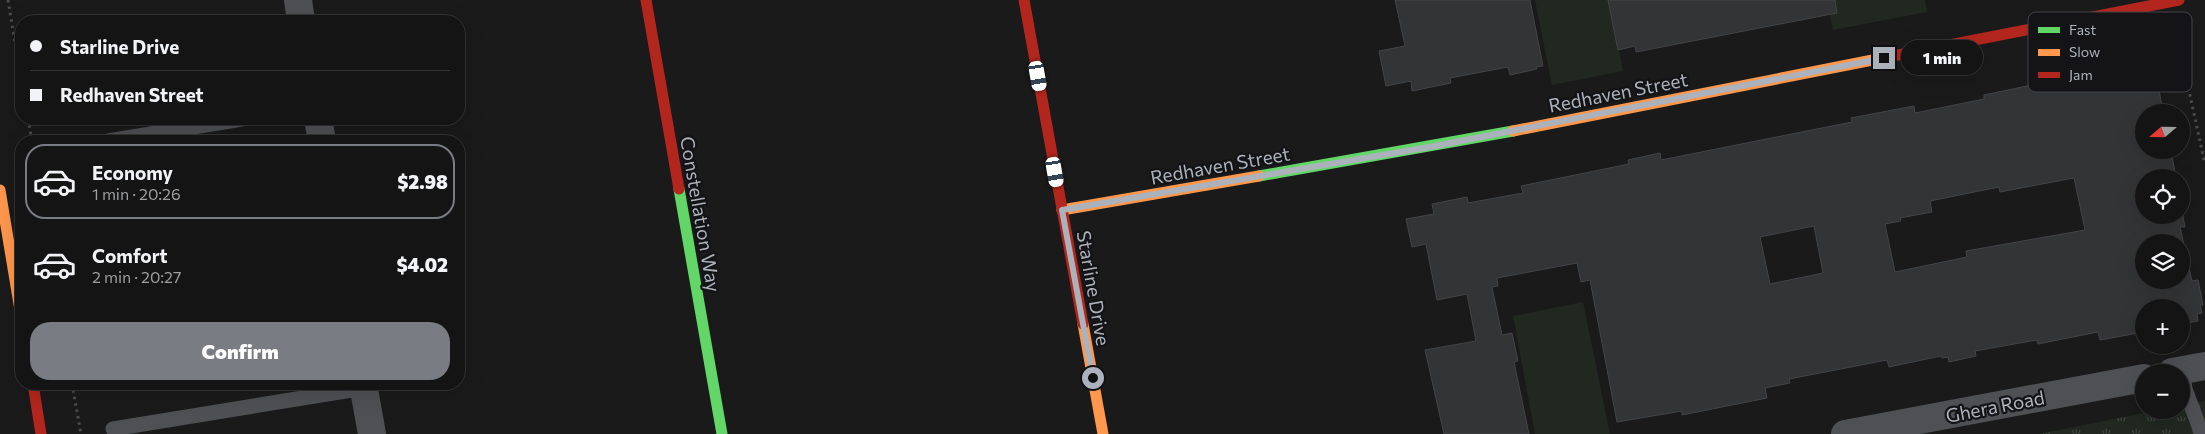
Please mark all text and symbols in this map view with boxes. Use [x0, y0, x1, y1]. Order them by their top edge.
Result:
legend [2028, 12, 2192, 92]
text: Fast [2069, 21, 2096, 38]
text: Starline Drive [60, 35, 179, 58]
callout: 1 min [1902, 40, 1984, 76]
text: Slow [2069, 43, 2100, 60]
route end [1873, 47, 1895, 69]
text: 1 min [1923, 48, 1961, 67]
car [1028, 60, 1047, 92]
text: Jam [2069, 66, 2093, 83]
street label: Redhaven Street [1546, 67, 1690, 117]
text: Redhaven Street [60, 83, 204, 106]
north arrow [2135, 104, 2190, 159]
map controls [2135, 104, 2190, 419]
street label: Constellation Way [676, 134, 726, 294]
street label: Redhaven Street [1148, 141, 1292, 189]
car [1045, 156, 1064, 188]
icon: car [32, 159, 77, 204]
text: Economy [92, 161, 173, 184]
button: locate [2135, 169, 2190, 224]
text: $2.98 [397, 170, 448, 193]
text: 1 min · 20:26 [92, 184, 181, 203]
street label: Starline Drive [1073, 229, 1115, 347]
button: layers [2135, 234, 2190, 289]
icon: car [32, 242, 77, 287]
text: Comfort [92, 244, 168, 267]
text: $4.02 [397, 253, 448, 276]
text: 2 min · 20:27 [92, 267, 181, 286]
button: + [2135, 299, 2190, 354]
button: Confirm [30, 322, 450, 380]
button: − [2135, 364, 2190, 419]
route start [1082, 367, 1104, 389]
street label: Ghera Road [1944, 385, 2046, 427]

